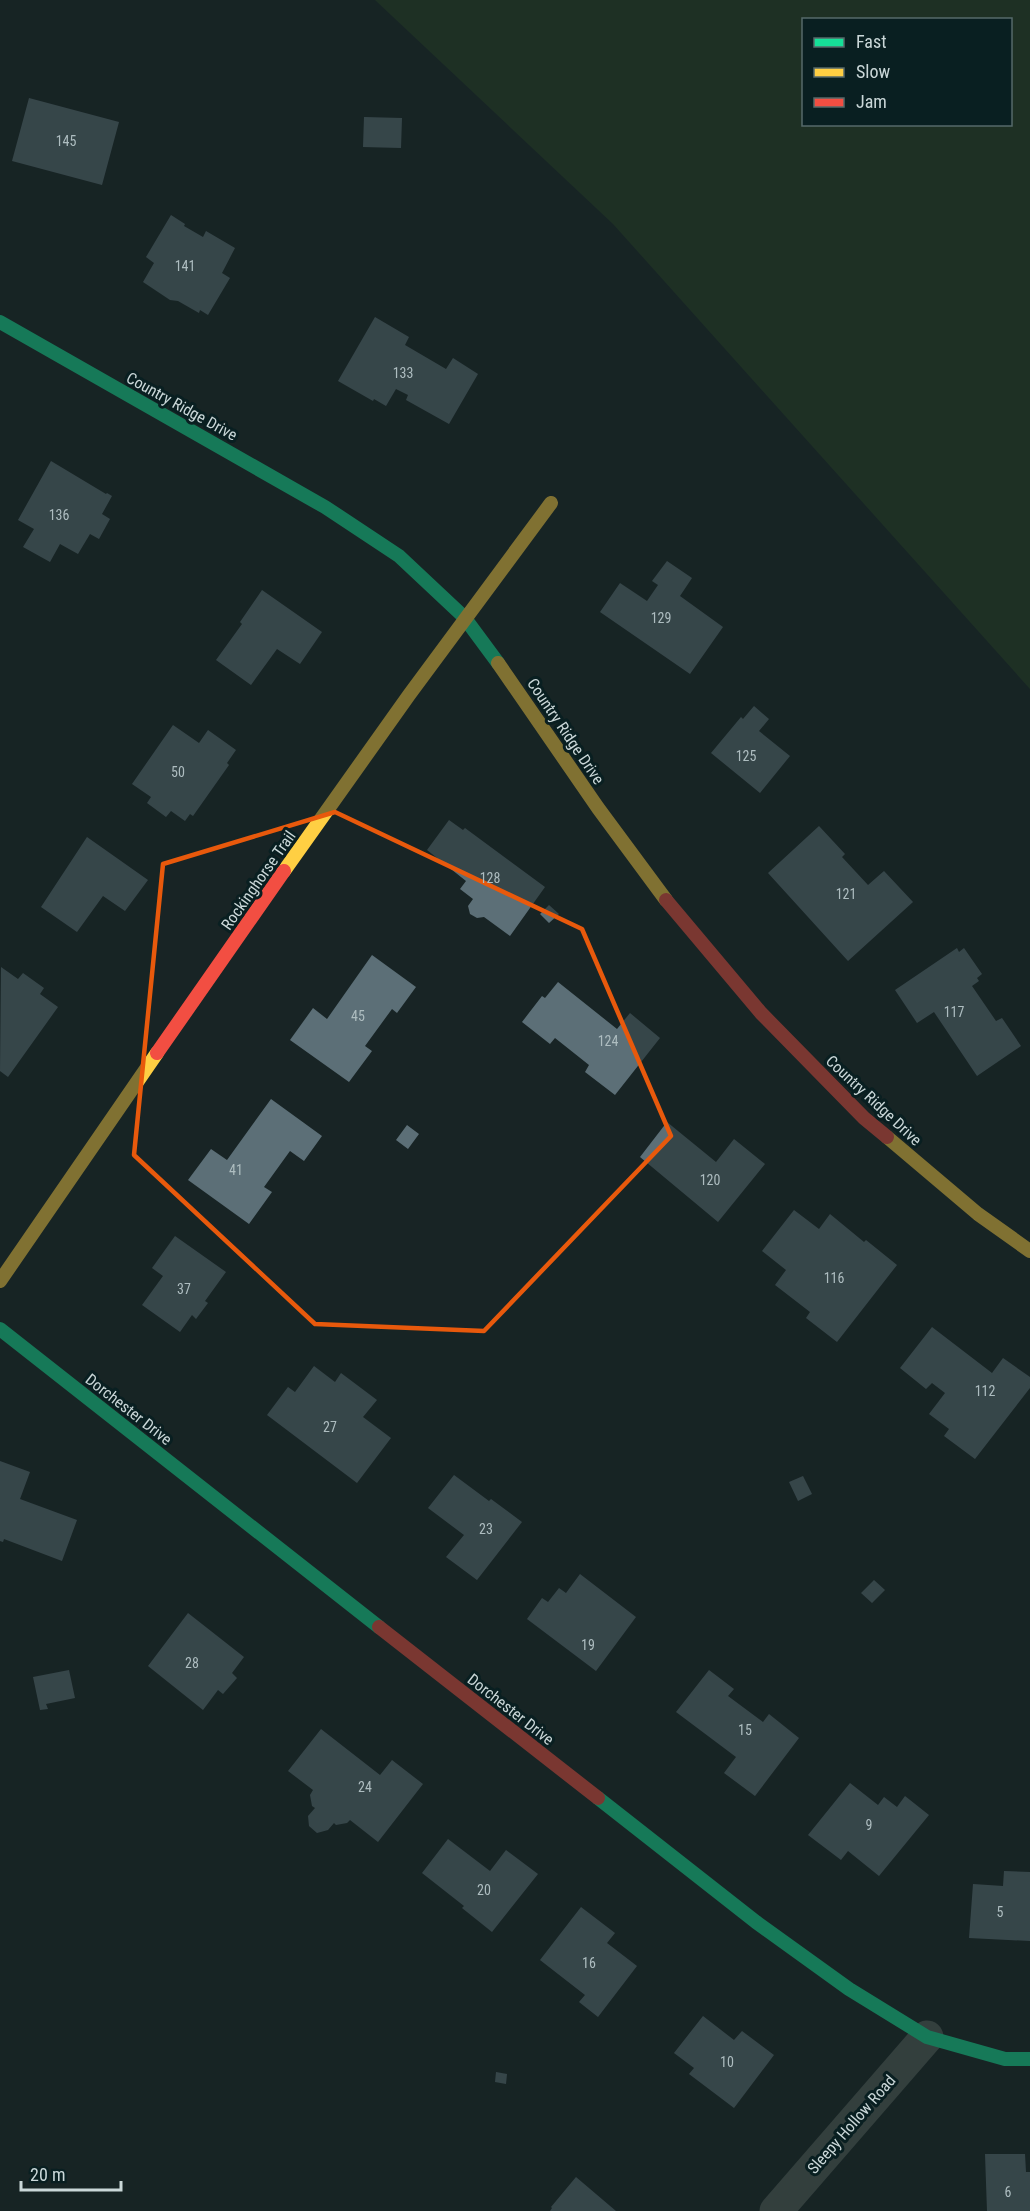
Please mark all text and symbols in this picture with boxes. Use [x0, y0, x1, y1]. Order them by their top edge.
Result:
legend [802, 18, 1012, 126]
text: Fast [856, 31, 887, 52]
text: Slow [856, 61, 891, 82]
text: Jam [856, 91, 887, 112]
house number: 145 [56, 133, 76, 149]
house number: 141 [175, 258, 195, 274]
house number: 133 [393, 365, 413, 381]
street label: Country Ridge Drive [123, 368, 240, 445]
house number: 136 [49, 507, 69, 523]
house number: 129 [651, 610, 671, 626]
street label: Country Ridge Drive [523, 675, 608, 788]
house number: 125 [736, 748, 756, 764]
house number: 50 [171, 764, 185, 780]
street label: Rockinghorse Trail [217, 827, 300, 933]
house number: 128 [480, 870, 500, 886]
house number: 121 [836, 886, 856, 902]
house number: 117 [944, 1004, 964, 1020]
house number: 45 [351, 1008, 365, 1024]
house number: 124 [598, 1033, 618, 1049]
street label: Country Ridge Drive [822, 1051, 925, 1150]
house number: 41 [229, 1162, 243, 1178]
house number: 120 [700, 1172, 720, 1188]
house number: 116 [824, 1270, 844, 1286]
house number: 37 [177, 1281, 191, 1297]
street label: Dorchester Drive [82, 1370, 176, 1449]
house number: 112 [975, 1383, 995, 1399]
house number: 27 [323, 1419, 337, 1435]
house number: 23 [479, 1521, 493, 1537]
house number: 19 [581, 1637, 595, 1653]
house number: 28 [185, 1655, 199, 1671]
street label: Dorchester Drive [464, 1670, 558, 1749]
house number: 15 [738, 1722, 752, 1738]
house number: 24 [358, 1779, 372, 1795]
house number: 9 [866, 1817, 872, 1833]
house number: 20 [477, 1882, 491, 1898]
house number: 5 [997, 1904, 1004, 1920]
house number: 16 [582, 1955, 596, 1971]
house number: 10 [720, 2054, 734, 2070]
street label: Sleepy Hollow Road [803, 2071, 899, 2178]
scale bar [21, 2154, 122, 2192]
text: 20 m [30, 2164, 65, 2185]
house number: 6 [1005, 2184, 1012, 2200]

